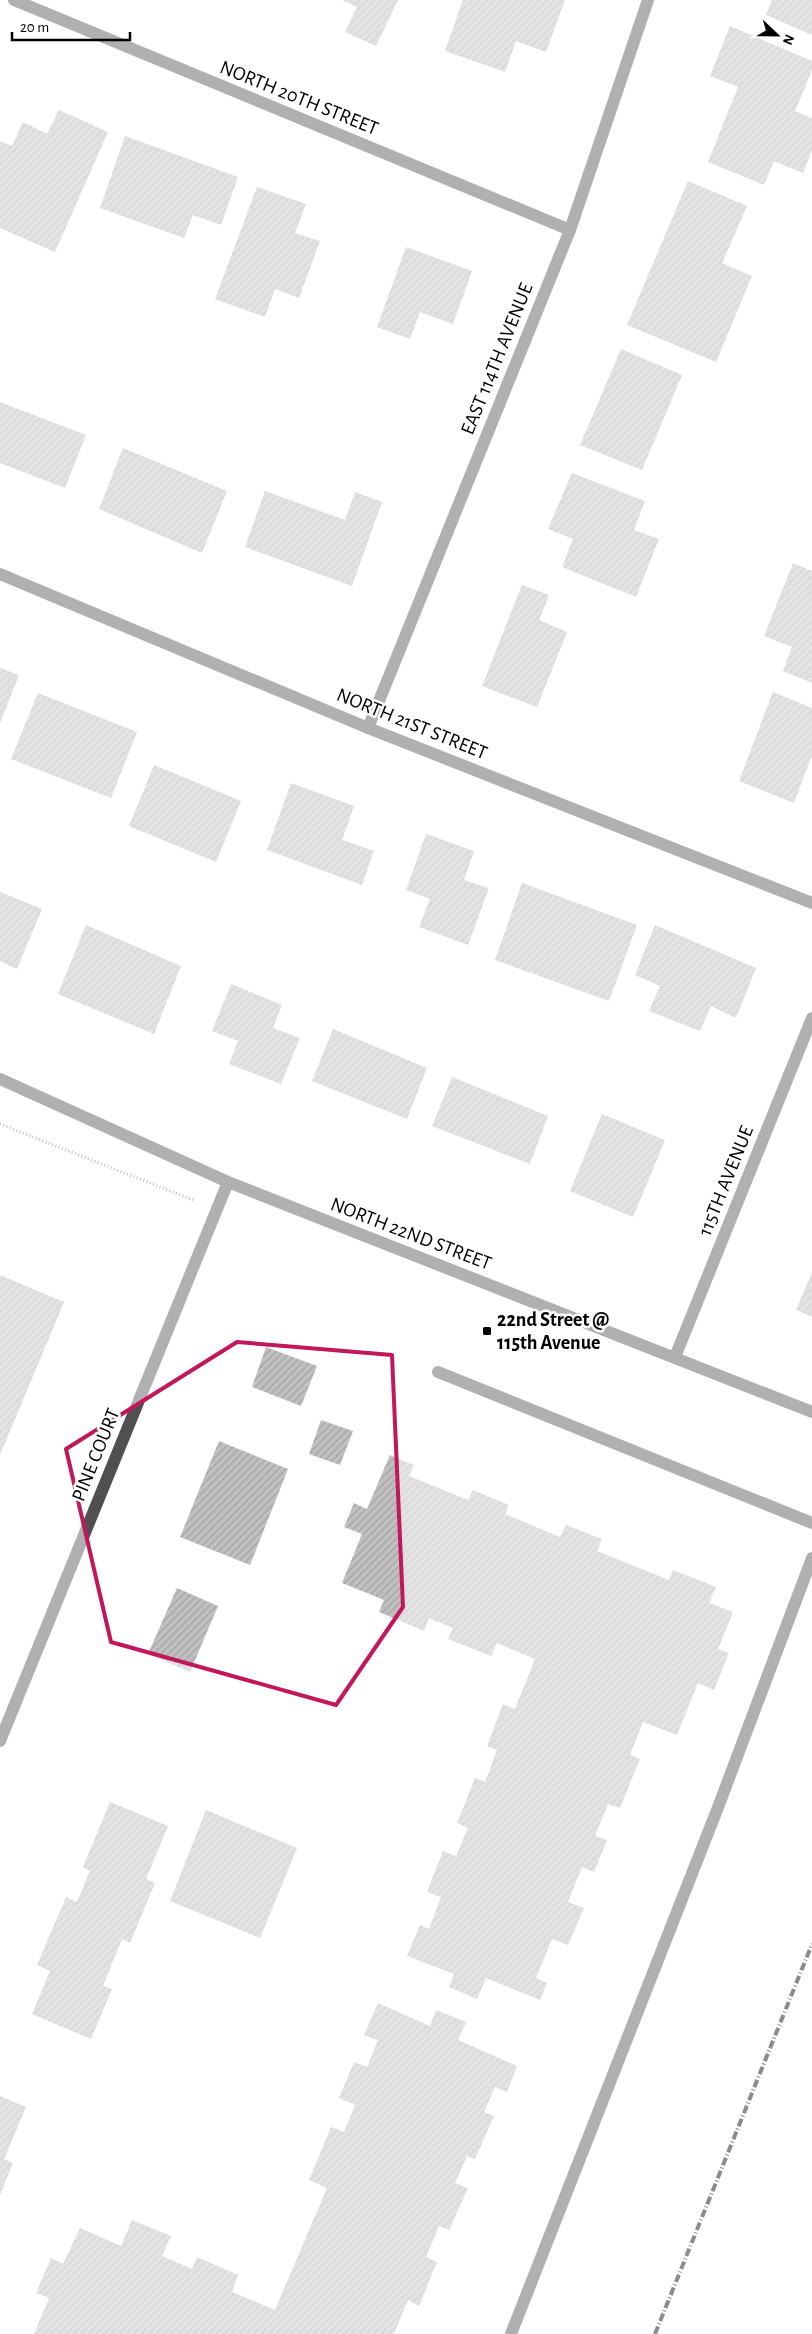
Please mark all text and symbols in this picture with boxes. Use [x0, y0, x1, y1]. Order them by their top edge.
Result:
scale bar [12, 10, 130, 42]
north arrow [752, 10, 802, 60]
text: 20 m [20, 20, 49, 35]
text: N [780, 32, 796, 47]
street label: NORTH 20TH STREET [217, 57, 381, 139]
street label: EAST 114TH AVENUE [457, 280, 537, 438]
street label: NORTH 21ST STREET [334, 685, 490, 763]
street label: 115TH AVENUE [695, 1123, 757, 1239]
street label: NORTH 22ND STREET [328, 1194, 494, 1274]
place label: 22nd Street @ 115th Avenue [497, 1310, 609, 1353]
marker: 22nd Street @ 115th Avenue [481, 1325, 493, 1337]
street label: PINE COURT [68, 1406, 124, 1504]

